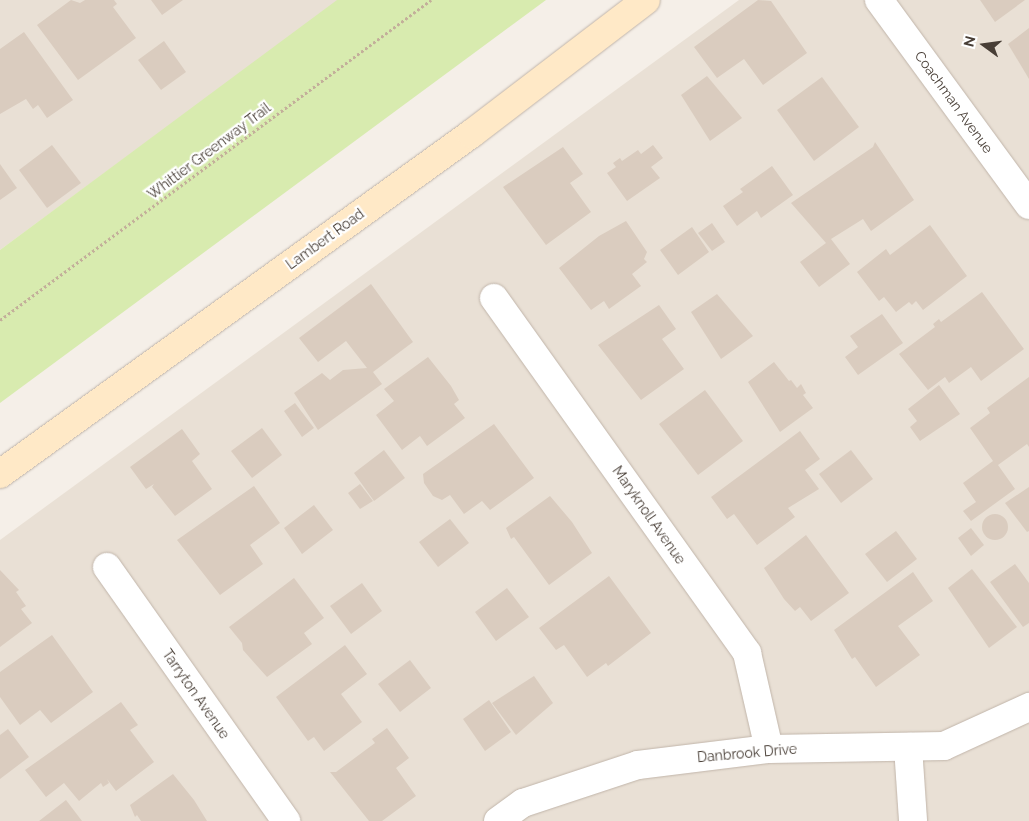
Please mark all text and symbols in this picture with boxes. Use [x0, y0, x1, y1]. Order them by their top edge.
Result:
north arrow [959, 20, 1009, 70]
text: N [960, 34, 979, 48]
street label: Coachman Avenue [911, 47, 997, 157]
street label: Whittier Greenway Trail [144, 99, 274, 203]
street label: Lambert Road [283, 205, 367, 273]
street label: Maryknoll Avenue [609, 462, 689, 568]
street label: Tarryton Avenue [159, 646, 233, 742]
street label: Danbrook Drive [696, 740, 798, 766]

